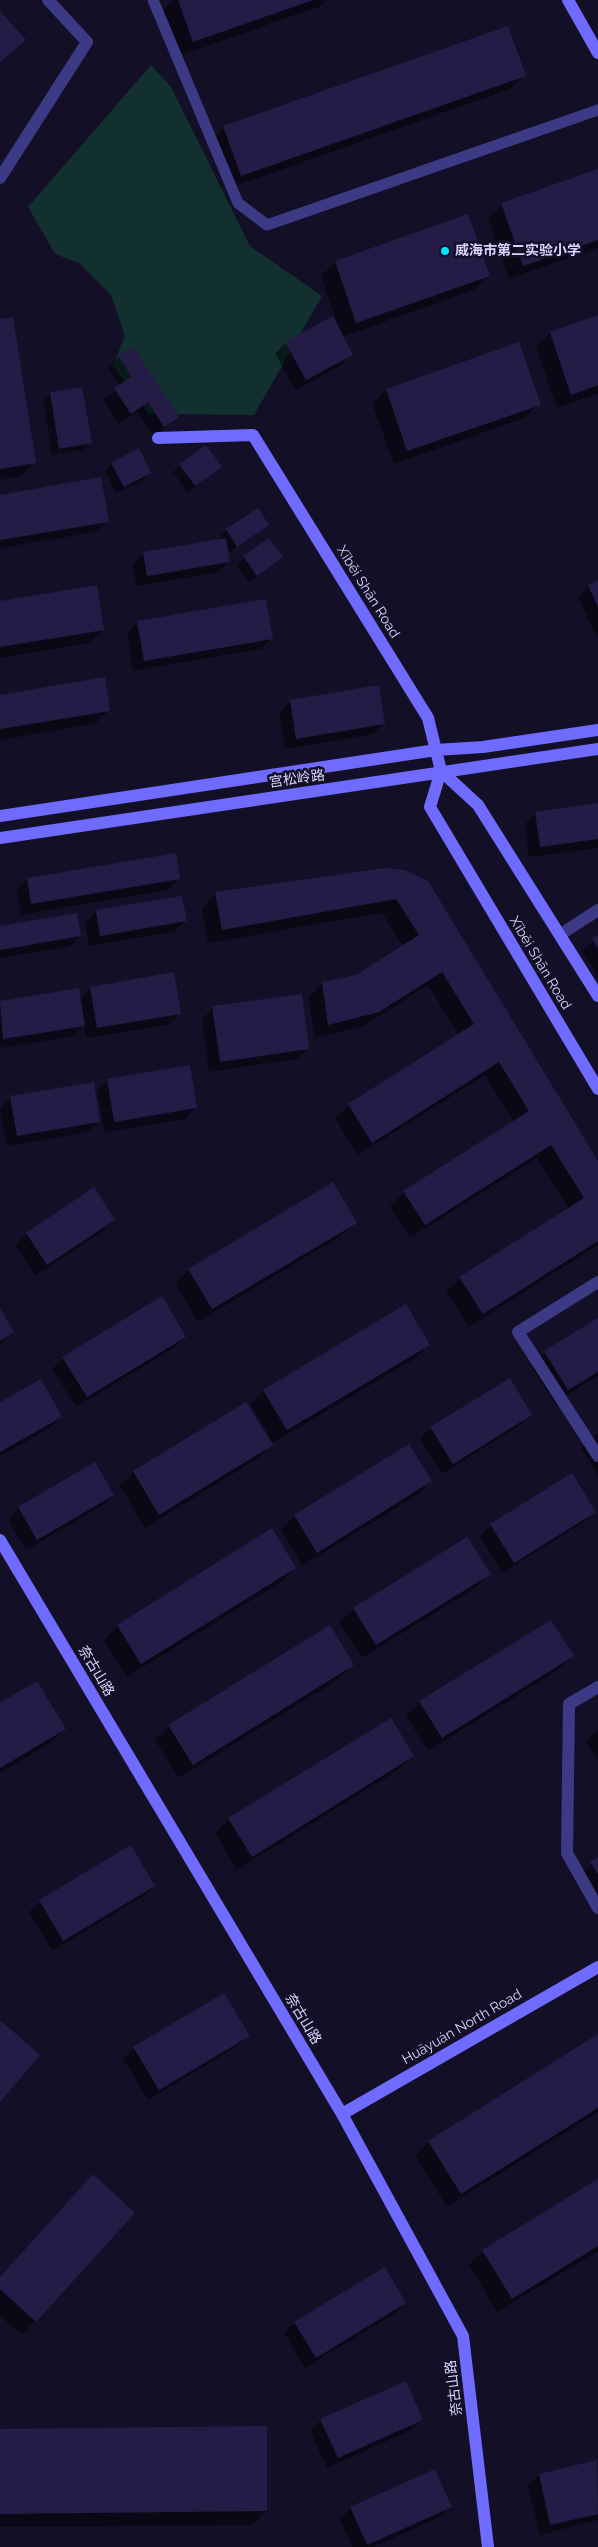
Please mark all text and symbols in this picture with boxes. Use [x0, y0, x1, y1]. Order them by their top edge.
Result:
place label: 威海市第二实验小学 [455, 243, 581, 259]
marker: 威海市第二实验小学 [439, 245, 451, 257]
street label: Xīběi Shān Road [333, 543, 403, 641]
street label: 宫松岭路 [268, 767, 326, 791]
street label: Xīběi Shān Road [506, 913, 574, 1013]
street label: 奈古山路 [74, 1643, 118, 1699]
street label: Huāyuán North Road [399, 1986, 525, 2068]
street label: 奈古山路 [281, 1991, 325, 2047]
street label: 奈古山路 [442, 2359, 466, 2417]

